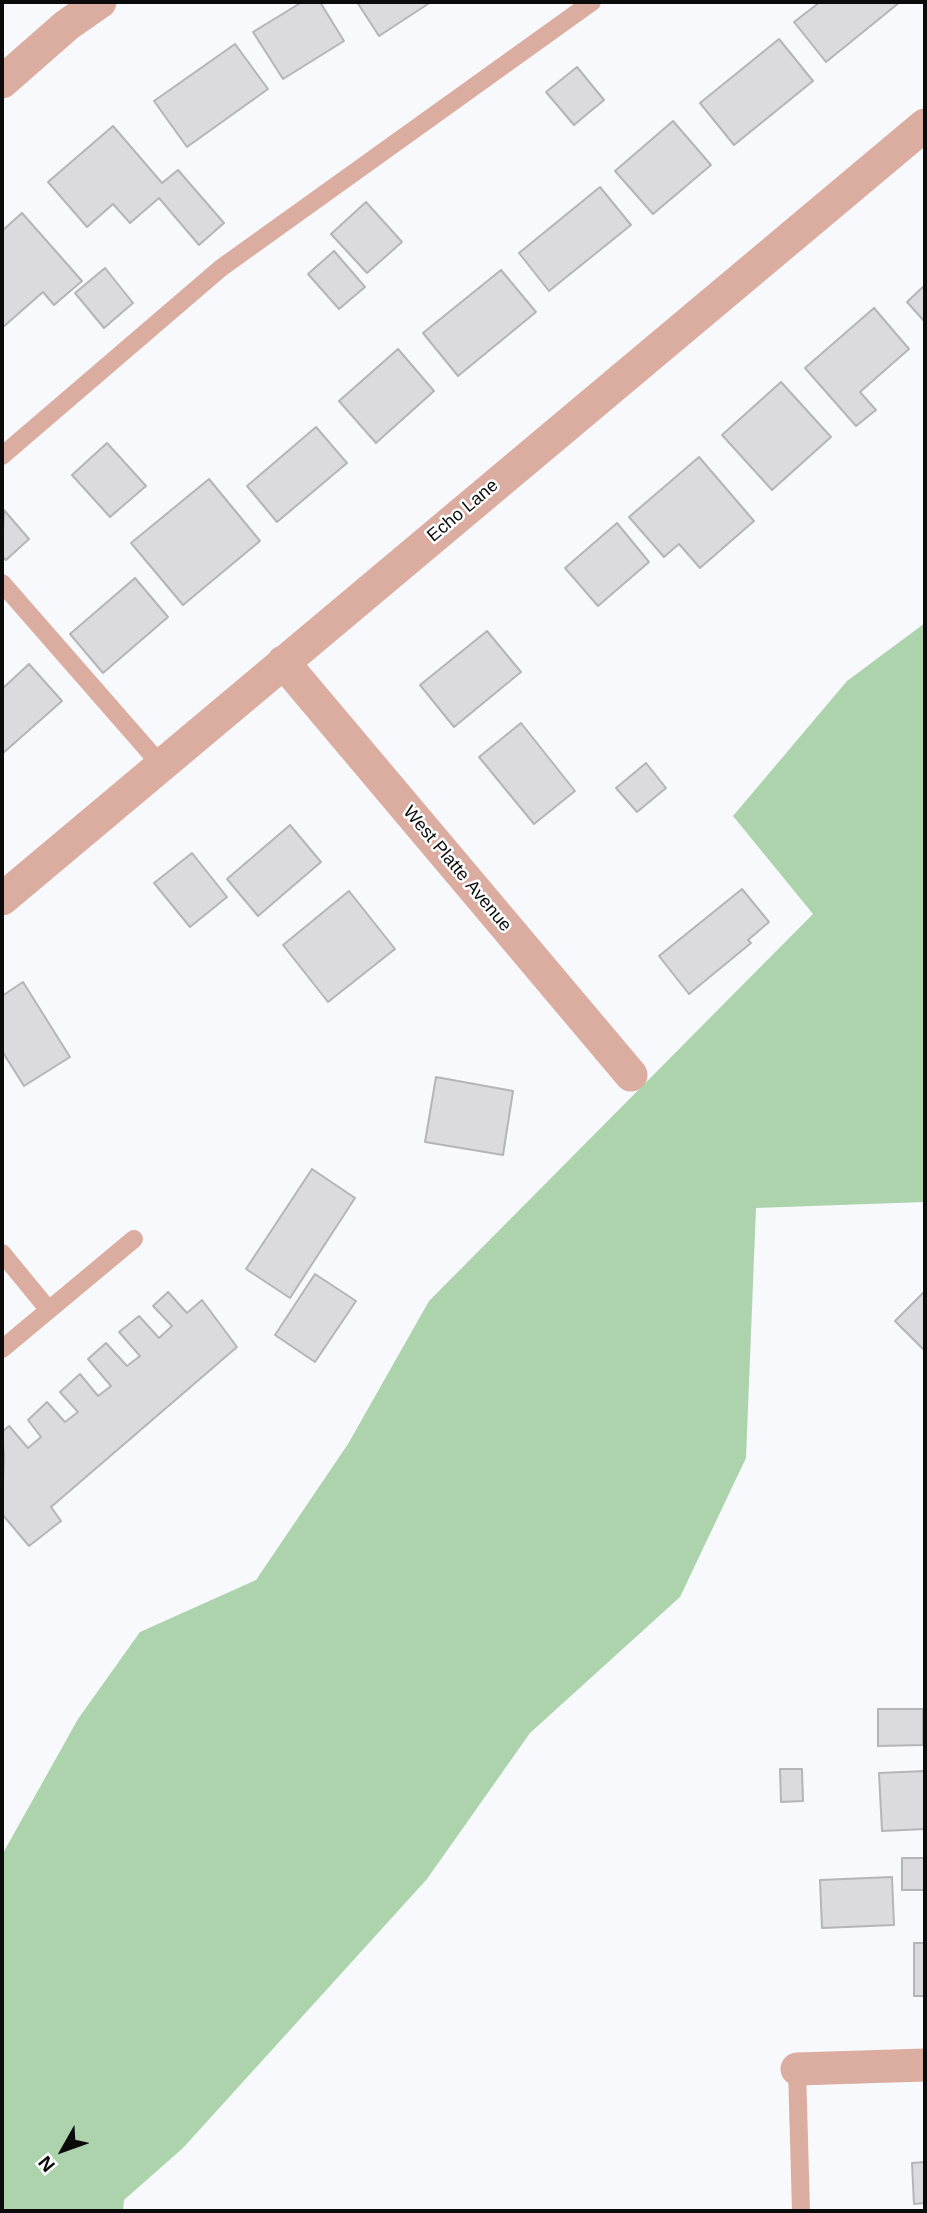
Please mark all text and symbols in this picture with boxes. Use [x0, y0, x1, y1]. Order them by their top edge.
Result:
street label: Echo Lane [423, 475, 503, 547]
street label: West Platte Avenue [398, 802, 516, 936]
north arrow [28, 2115, 98, 2185]
text: N [34, 2152, 59, 2176]

